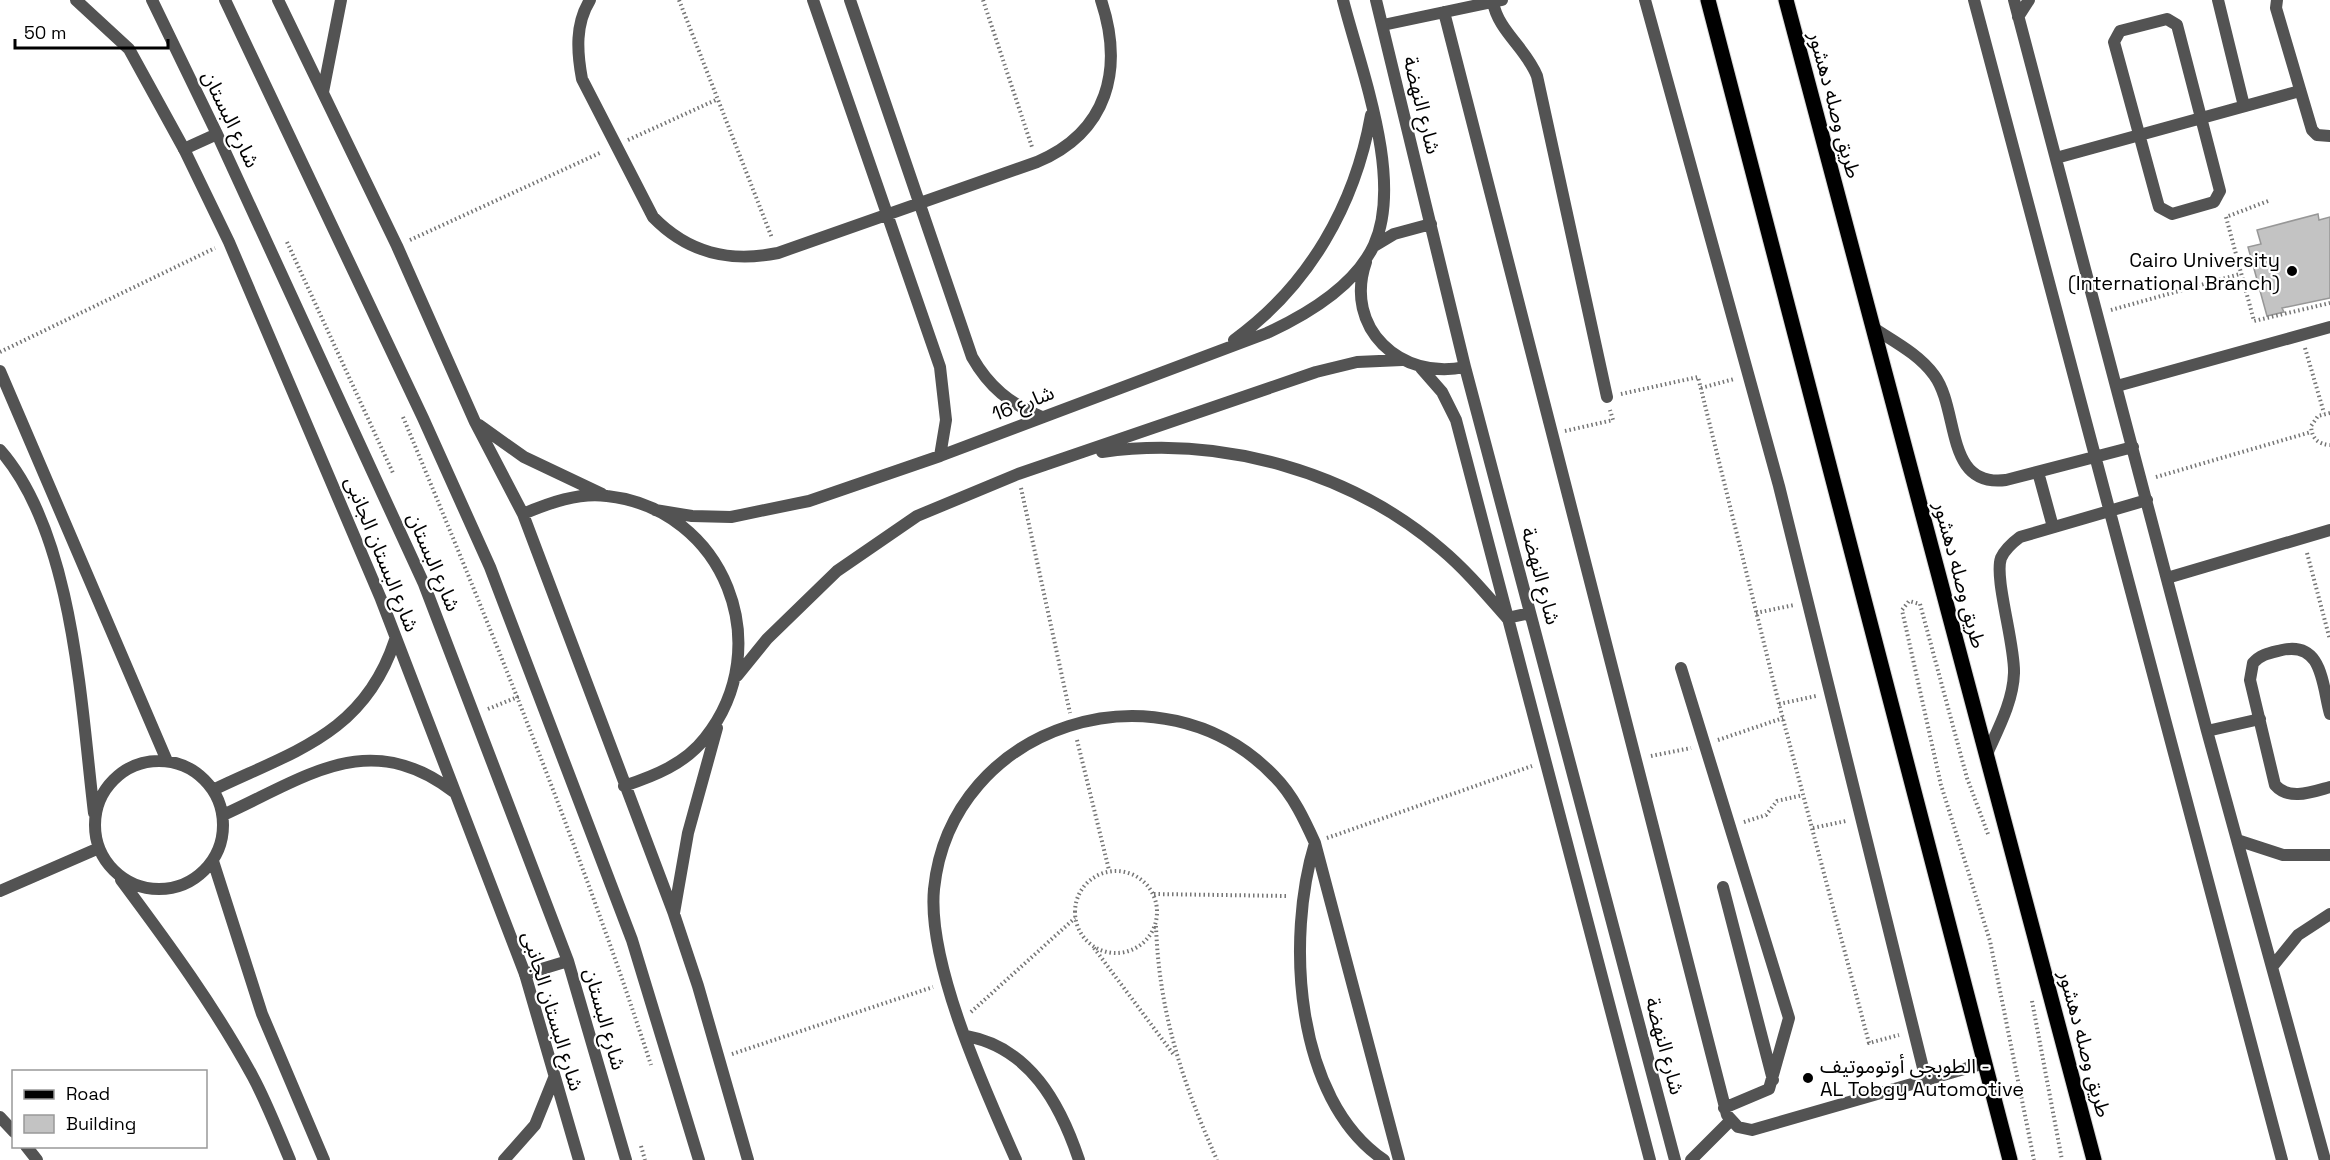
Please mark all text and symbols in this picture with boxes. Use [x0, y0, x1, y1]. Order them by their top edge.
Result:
scale bar [15, 12, 168, 50]
text: 50 m [24, 21, 66, 44]
street label: طريق وصله دهشور [1803, 28, 1867, 181]
street label: شارع النهضة [1395, 53, 1447, 157]
street label: شارع البستان [195, 66, 266, 173]
place label: Cairo University (International Branch) [2068, 247, 2280, 296]
marker: Cairo University (International Branch) [2285, 264, 2299, 278]
street label: شارع 16 [988, 379, 1059, 429]
street label: شارع البستان الجانبى [337, 472, 425, 636]
street label: طريق وصله دهشور [1928, 498, 1992, 651]
street label: شارع البستان [400, 509, 466, 616]
street label: شارع النهضة [1514, 524, 1566, 628]
street label: شارع البستان الجانبى [514, 928, 590, 1095]
street label: شارع البستان [576, 965, 632, 1074]
street label: طريق وصله دهشور [2053, 967, 2117, 1120]
street label: شارع النهضة [1638, 994, 1690, 1098]
place label: الطوبجى أوتوموتيف - AL Tobgy Automotive [1820, 1053, 2024, 1102]
legend [12, 1070, 207, 1148]
marker: الطوبجى أوتوموتيف - AL Tobgy Automotive [1801, 1071, 1815, 1085]
text: Road [66, 1082, 110, 1105]
text: Building [66, 1112, 136, 1135]

